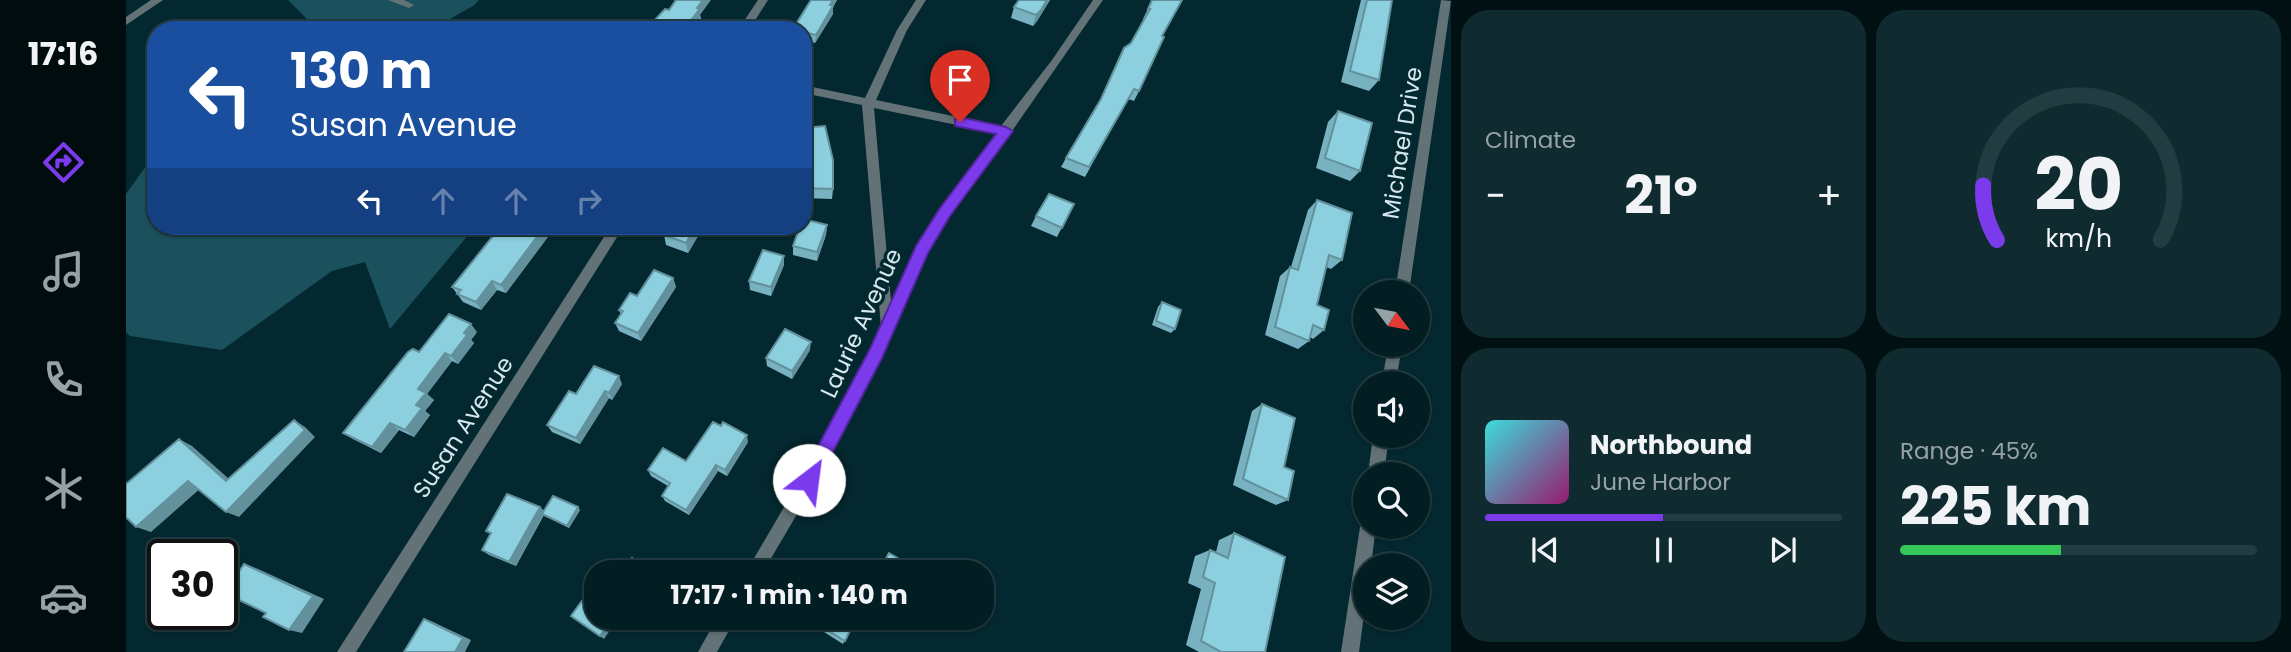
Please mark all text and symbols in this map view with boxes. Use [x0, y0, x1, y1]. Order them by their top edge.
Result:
text: 17:16 [28, 31, 98, 76]
text: 130 m [290, 37, 432, 105]
icon: left [175, 49, 266, 140]
pin [930, 50, 990, 122]
icon: arrive [941, 61, 979, 99]
street label: Michael Drive [1374, 65, 1430, 221]
text: Susan Avenue [290, 102, 517, 147]
text: Climate [1485, 124, 1576, 156]
text: 20 [2034, 134, 2123, 235]
icon: directions [39, 138, 88, 187]
text: 21° [1624, 159, 1698, 232]
text: − [1485, 169, 1506, 222]
text: + [1816, 169, 1842, 222]
icon: left [351, 182, 389, 220]
icon: ahead [424, 182, 462, 220]
icon: ahead [497, 182, 535, 220]
icon: right [570, 182, 608, 220]
text: km/h [2045, 221, 2112, 256]
street label: Laurie Avenue [812, 243, 910, 403]
icon: music [39, 247, 88, 296]
north arrow [1353, 280, 1430, 357]
map controls [1353, 280, 1430, 630]
street label: Susan Avenue [405, 350, 521, 504]
icon: phone [39, 355, 88, 404]
button: sound [1353, 371, 1430, 448]
text: Northbound [1590, 427, 1752, 463]
text: Range · 45% [1900, 435, 2038, 467]
position arrow [772, 443, 846, 517]
button: search [1353, 462, 1430, 539]
icon: climate [39, 464, 88, 513]
text: June Harbor [1590, 466, 1731, 498]
text: 225 km [1900, 470, 2091, 543]
icon: previous [1526, 531, 1564, 569]
icon: pause [1645, 531, 1683, 569]
icon: next [1764, 531, 1802, 569]
speed limit sign: 30 [147, 539, 238, 630]
button: layers [1353, 553, 1430, 630]
icon: car [39, 573, 88, 622]
text: 17:17 · 1 min · 140 m [670, 577, 908, 613]

